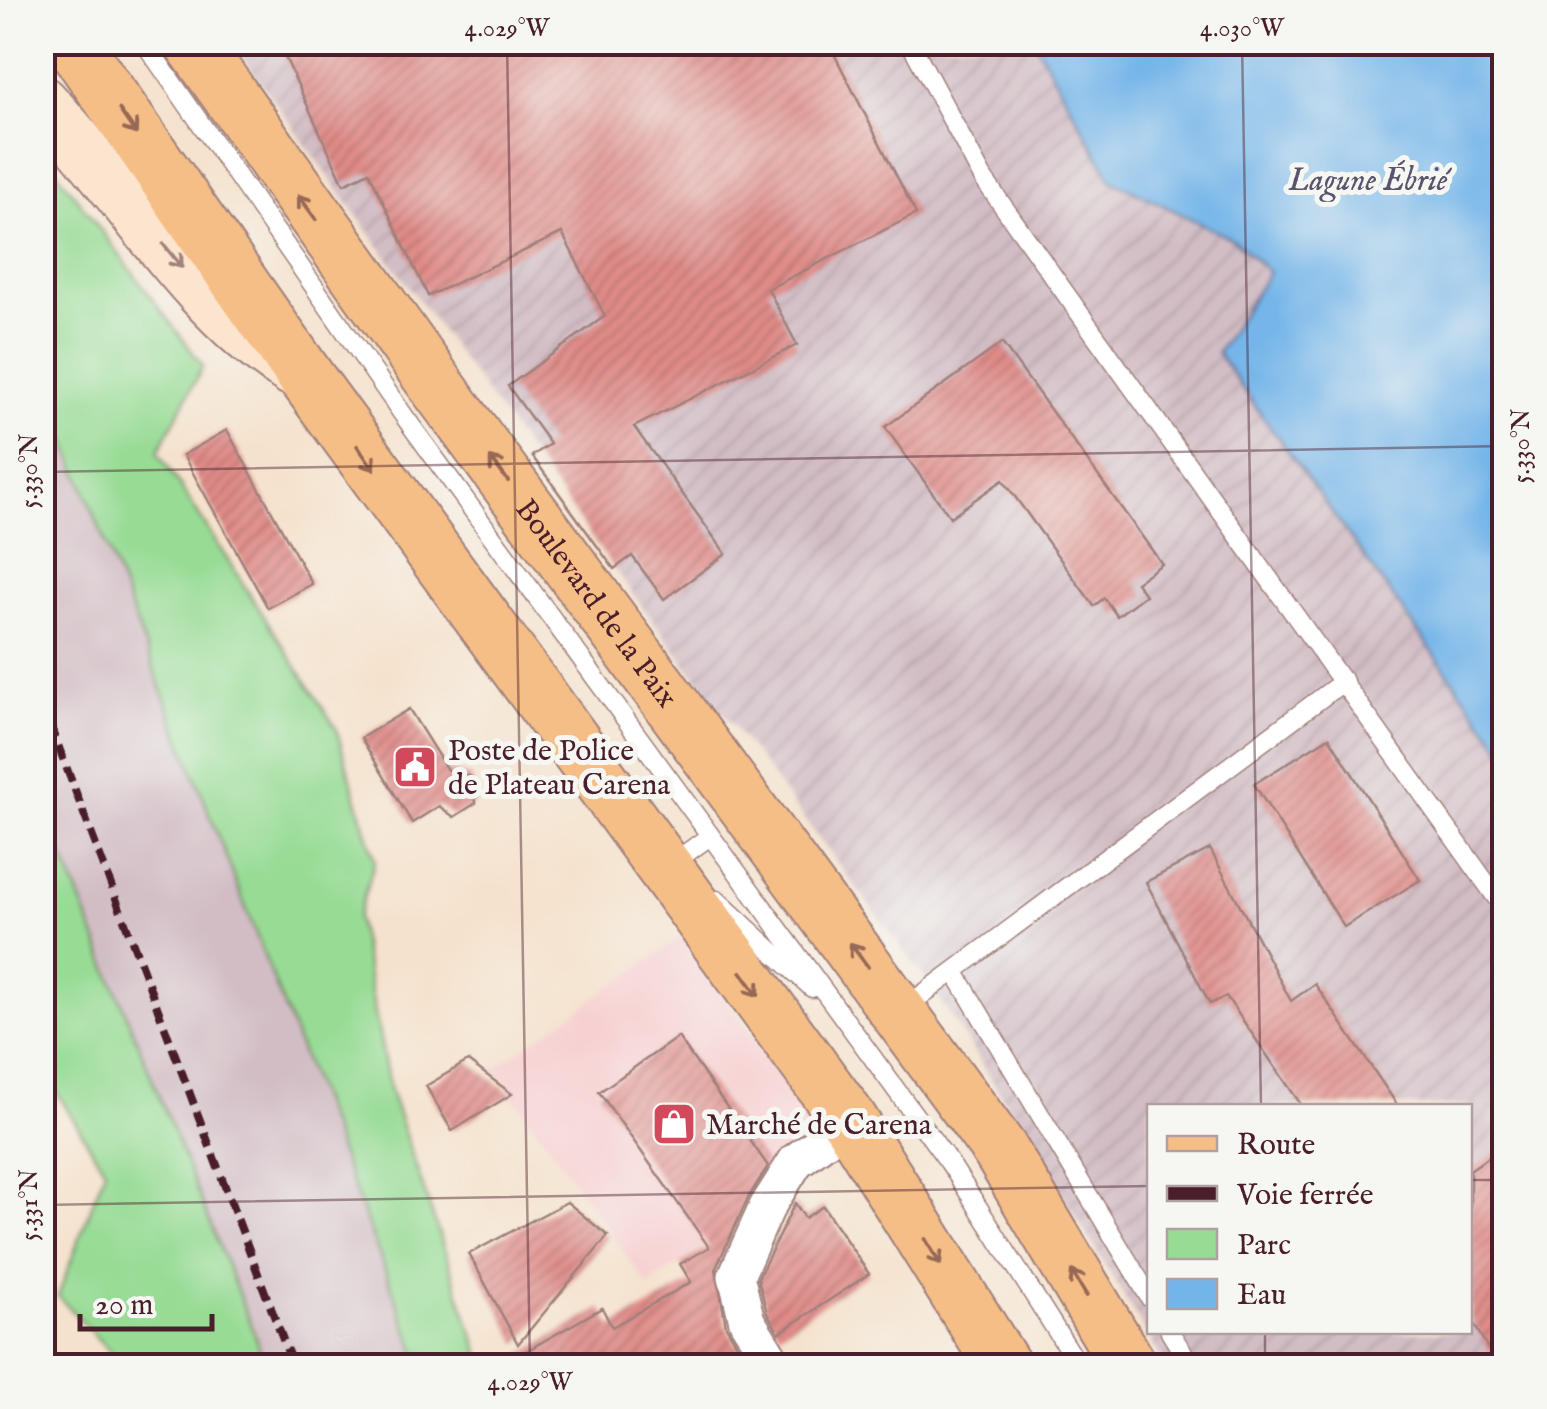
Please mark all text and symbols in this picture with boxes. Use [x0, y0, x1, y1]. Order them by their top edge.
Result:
text: 4.029°W [465, 13, 551, 45]
text: 4.030°W [1200, 13, 1285, 45]
one-way arrow [117, 108, 138, 136]
water label: Lagune Ébrié [1287, 160, 1453, 202]
one-way arrow [297, 193, 318, 221]
one-way arrow [162, 242, 183, 269]
text: 5.330°N [1506, 409, 1538, 483]
text: 5.330°N [14, 434, 46, 508]
one-way arrow [355, 444, 376, 472]
one-way arrow [488, 456, 509, 483]
street label: Boulevard de la Paix [506, 492, 685, 716]
place label: Poste de Police de Plateau Carena [448, 733, 670, 805]
public building icon: Poste de Police de Plateau Carena [392, 744, 438, 790]
one-way arrow [849, 942, 870, 969]
one-way arrow [739, 970, 760, 997]
shop icon: Marché de Carena [651, 1101, 697, 1147]
legend [1147, 1104, 1472, 1334]
place label: Marché de Carena [706, 1107, 932, 1145]
text: Route [1237, 1127, 1315, 1165]
text: 5.331°N [14, 1169, 46, 1241]
text: Voie ferrée [1236, 1177, 1373, 1215]
text: Parc [1237, 1227, 1291, 1265]
one-way arrow [923, 1237, 943, 1266]
scale bar [80, 1269, 212, 1331]
one-way arrow [1069, 1269, 1089, 1298]
text: Eau [1237, 1277, 1286, 1315]
text: 20 m [95, 1287, 154, 1325]
text: 4.029°W [488, 1367, 574, 1399]

